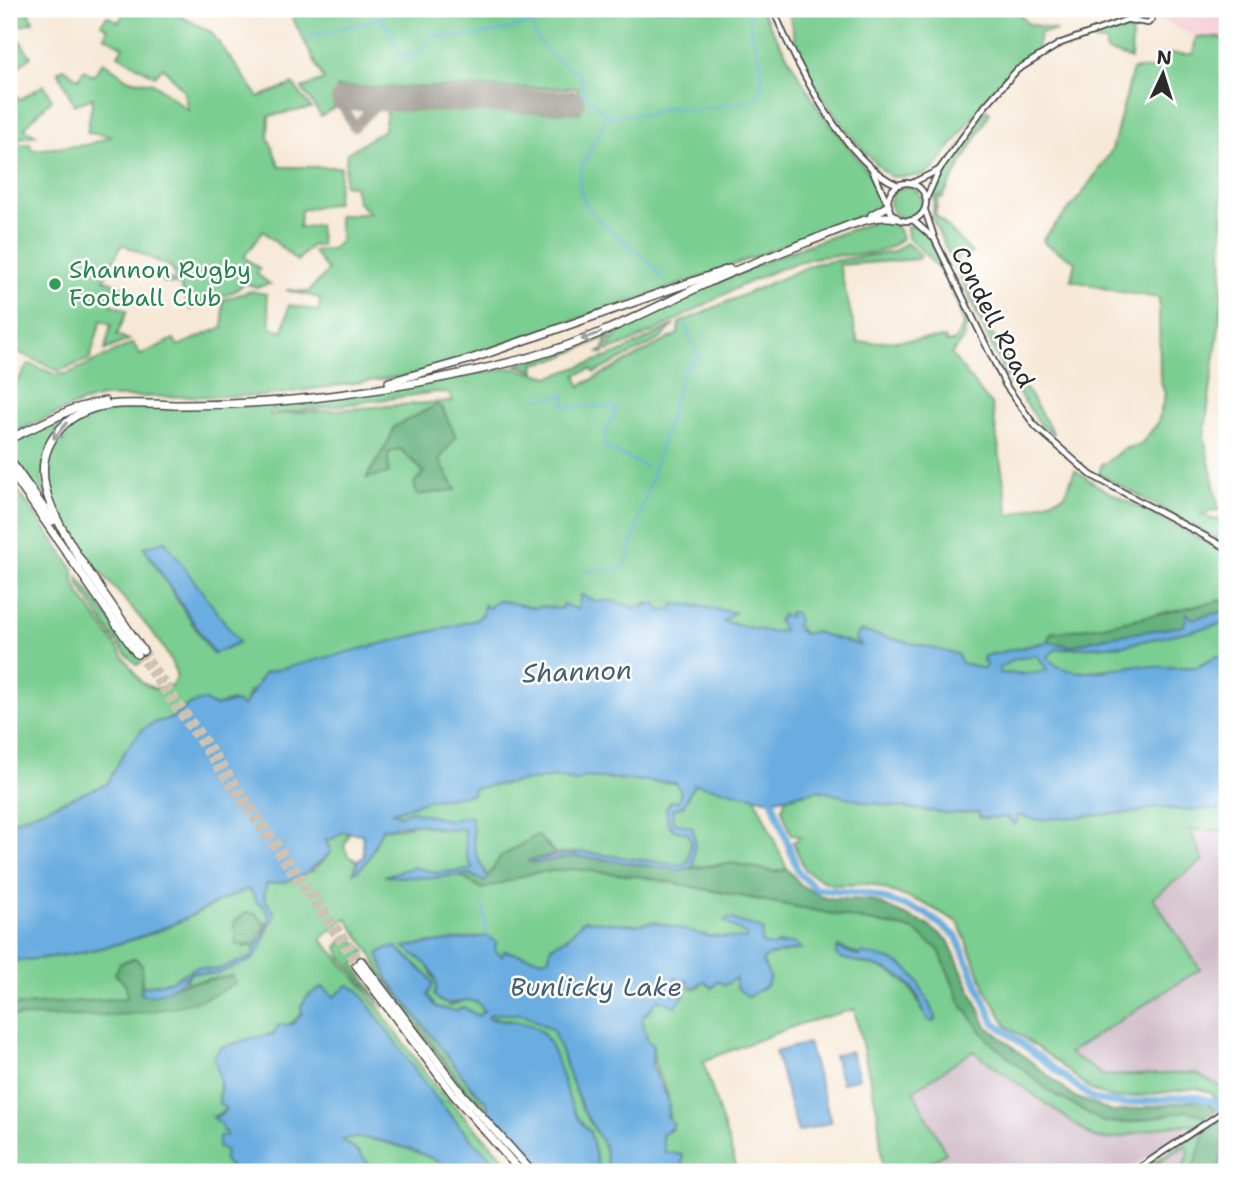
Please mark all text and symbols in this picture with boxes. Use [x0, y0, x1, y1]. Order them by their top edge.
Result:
north arrow [1128, 38, 1198, 108]
text: N [1156, 45, 1173, 71]
street label: Condell Road [944, 241, 1042, 393]
place label: Shannon Rugby Football Club [69, 254, 251, 314]
marker: Shannon Rugby Football Club [47, 276, 63, 292]
one-way arrow [580, 331, 602, 343]
one-way arrow [52, 422, 68, 440]
water label: Shannon [521, 652, 633, 690]
water label: Bunlicky Lake [510, 969, 682, 1004]

